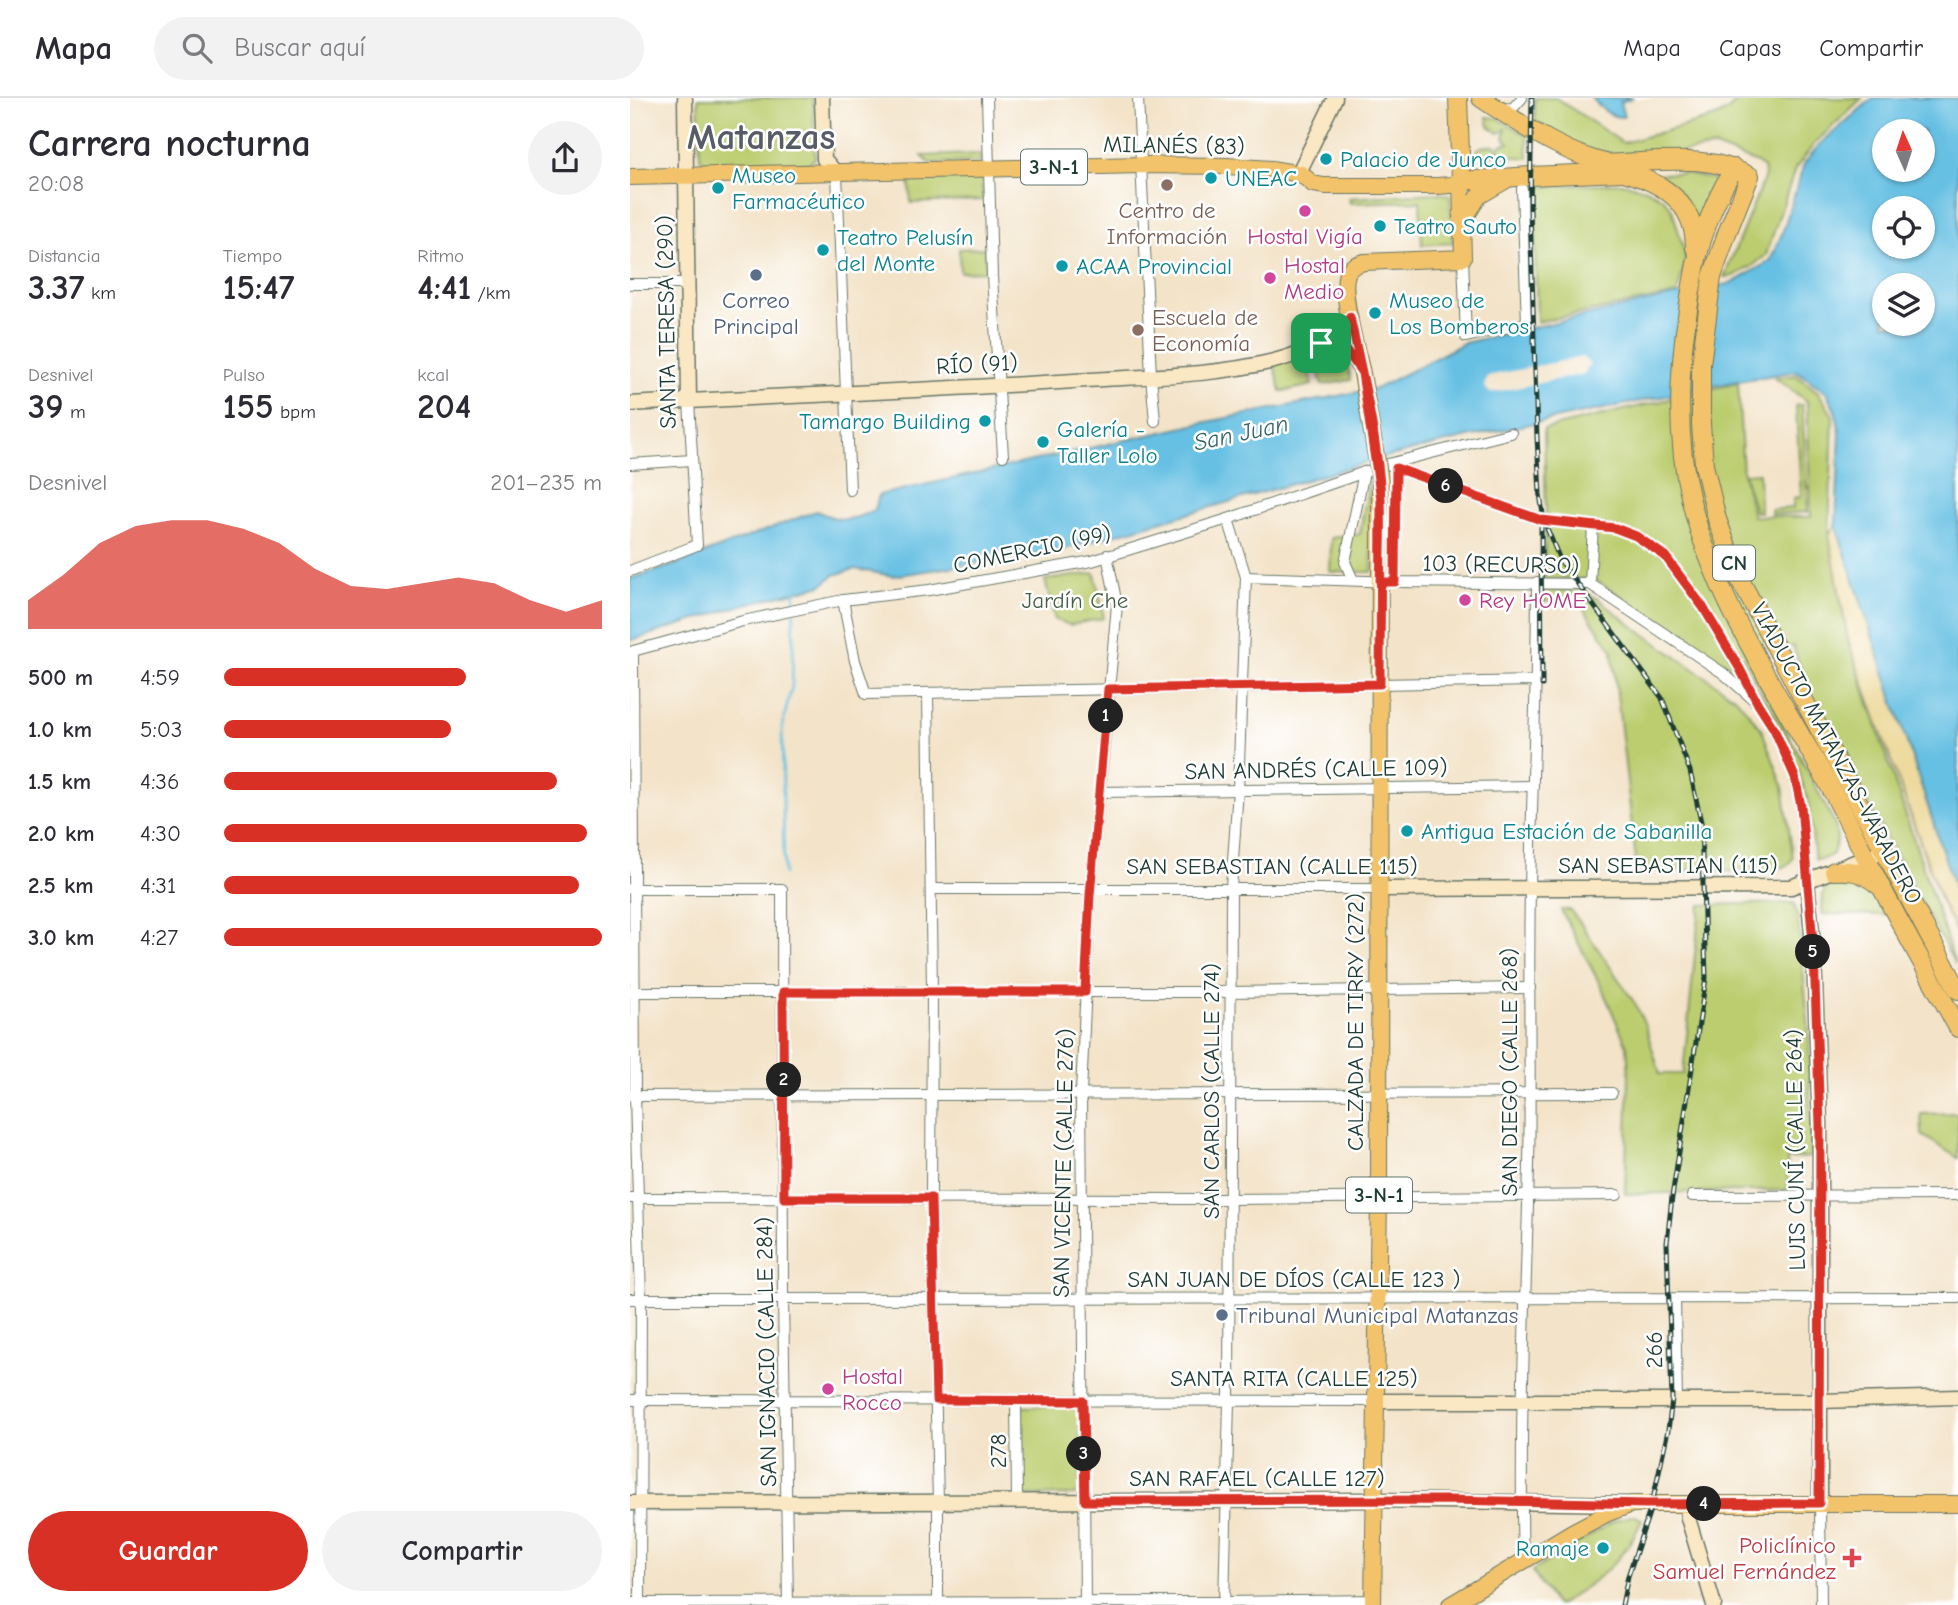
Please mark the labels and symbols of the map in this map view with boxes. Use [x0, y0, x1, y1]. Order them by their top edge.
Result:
district label: Matanzas [687, 116, 835, 158]
north arrow [1872, 119, 1936, 182]
street label: MILANÉS (83) [1103, 131, 1245, 160]
place label: Palacio de Junco [1340, 146, 1506, 173]
road number: 3-N-1 [1021, 150, 1087, 184]
marker: Palacio de Junco [1318, 151, 1334, 167]
place label: Museo Farmacéutico [732, 162, 865, 215]
place label: UNEAC [1225, 165, 1297, 192]
marker: UNEAC [1203, 170, 1219, 186]
marker: Centro de Información [1159, 177, 1175, 193]
marker: Museo Farmacéutico [710, 180, 726, 196]
place label: Centro de Información [1106, 197, 1228, 250]
marker: Hostal Vigía [1297, 203, 1313, 219]
place label: Teatro Sauto [1394, 213, 1517, 240]
street label: SANTA TERESA (290) [651, 215, 682, 429]
marker: Teatro Sauto [1372, 218, 1388, 234]
place label: Hostal Vigía [1247, 223, 1363, 250]
place label: Teatro Pelusín del Monte [837, 224, 973, 277]
marker: Teatro Pelusín del Monte [815, 242, 831, 258]
place label: Hostal Medio [1284, 252, 1345, 305]
place label: ACAA Provincial [1076, 253, 1232, 280]
marker: ACAA Provincial [1054, 258, 1070, 274]
marker: Correo Principal [748, 267, 764, 283]
marker: Hostal Medio [1262, 270, 1278, 286]
place label: Correo Principal [713, 287, 799, 340]
place label: Museo de Los Bomberos [1389, 287, 1529, 340]
place label: Escuela de Economía [1152, 304, 1258, 357]
marker: Museo de Los Bomberos [1367, 305, 1383, 321]
pin [1291, 313, 1351, 373]
marker: Escuela de Economía [1130, 322, 1146, 338]
street label: RÍO (91) [935, 349, 1019, 380]
place label: Tamargo Building [799, 408, 971, 435]
water label: San Juan [1191, 409, 1291, 457]
marker: Tamargo Building [977, 413, 993, 429]
place label: Galería - Taller Lolo [1057, 416, 1158, 469]
marker: Galería - Taller Lolo [1035, 434, 1051, 450]
pin: 6 [1428, 468, 1464, 504]
street label: COMERCIO (99) [951, 520, 1114, 579]
road number: CN [1713, 546, 1755, 580]
street label: 103 (RECURSO) [1422, 550, 1580, 579]
park label: Jardín Che [1022, 587, 1128, 614]
place label: Rey HOME [1479, 587, 1587, 614]
marker: Rey HOME [1457, 592, 1473, 608]
street label: VIADUCTO MATANZAS-VARADERO [1745, 598, 1928, 909]
pin: 1 [1088, 698, 1124, 734]
street label: SAN ANDRÉS (CALLE 109) [1184, 754, 1448, 785]
place label: Antigua Estación de Sabanilla [1421, 818, 1712, 845]
marker: Antigua Estación de Sabanilla [1399, 823, 1415, 839]
street label: SAN SEBASTIAN (115) [1558, 852, 1778, 879]
street label: SAN SEBASTIAN (CALLE 115) [1126, 853, 1418, 880]
street label: CALZADA DE TIRRY (272) [1342, 893, 1369, 1151]
pin: 5 [1796, 934, 1830, 970]
street label: SAN DIEGO (CALLE 268) [1496, 948, 1523, 1196]
street label: SAN CARLOS (CALLE 274) [1198, 963, 1225, 1219]
street label: SAN VICENTE (CALLE 276) [1048, 1028, 1079, 1298]
street label: LUIS CUNÍ (CALLE 264) [1780, 1029, 1811, 1271]
pin: 2 [766, 1062, 802, 1098]
road number: 3-N-1 [1346, 1178, 1412, 1212]
street label: SAN IGNACIO (CALLE 284) [751, 1217, 782, 1487]
street label: SAN JUAN DE DÍOS (CALLE 123 ) [1128, 1266, 1460, 1293]
place label: Tribunal Municipal Matanzas [1236, 1302, 1518, 1329]
marker: Tribunal Municipal Matanzas [1214, 1307, 1230, 1323]
street label: 266 [1641, 1331, 1668, 1369]
place label: Hostal Rocco [842, 1363, 903, 1416]
street label: SANTA RITA (CALLE 125) [1170, 1365, 1418, 1392]
marker: Hostal Rocco [820, 1381, 836, 1397]
street label: 278 [985, 1434, 1012, 1468]
pin: 3 [1066, 1436, 1102, 1472]
street label: SAN RAFAEL (CALLE 127) [1129, 1465, 1385, 1492]
pin: 4 [1686, 1486, 1722, 1522]
place label: Policlínico Samuel Fernández [1653, 1532, 1836, 1585]
place label: Ramaje [1516, 1535, 1589, 1562]
marker: Ramaje [1595, 1540, 1611, 1556]
marker: Policlínico Samuel Fernández [1842, 1548, 1862, 1568]

